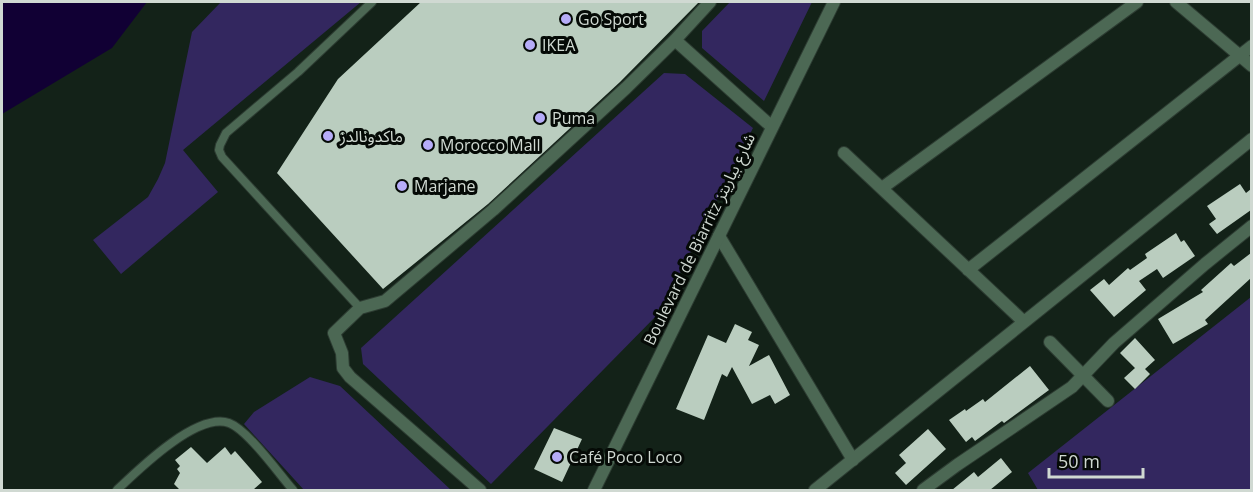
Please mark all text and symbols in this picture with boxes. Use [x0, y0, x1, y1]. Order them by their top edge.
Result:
place label: Go Sport [578, 8, 644, 30]
marker: Go Sport [559, 12, 573, 26]
place label: IKEA [542, 34, 576, 56]
marker: IKEA [523, 38, 537, 52]
place label: Puma [552, 107, 595, 129]
marker: Puma [533, 111, 547, 125]
place label: ماكدونالدز [339, 125, 403, 147]
marker: ماكدونالدز [321, 129, 335, 143]
street label: Boulevard de Biarritz شارع بياريتز [638, 129, 762, 350]
place label: Morocco Mall [440, 134, 541, 156]
marker: Morocco Mall [421, 138, 435, 152]
place label: Marjane [414, 175, 476, 197]
marker: Marjane [395, 179, 409, 193]
scale bar [1049, 441, 1144, 479]
place label: Café Poco Loco [569, 446, 682, 468]
text: 50 m [1058, 449, 1100, 473]
marker: Café Poco Loco [550, 450, 564, 464]

